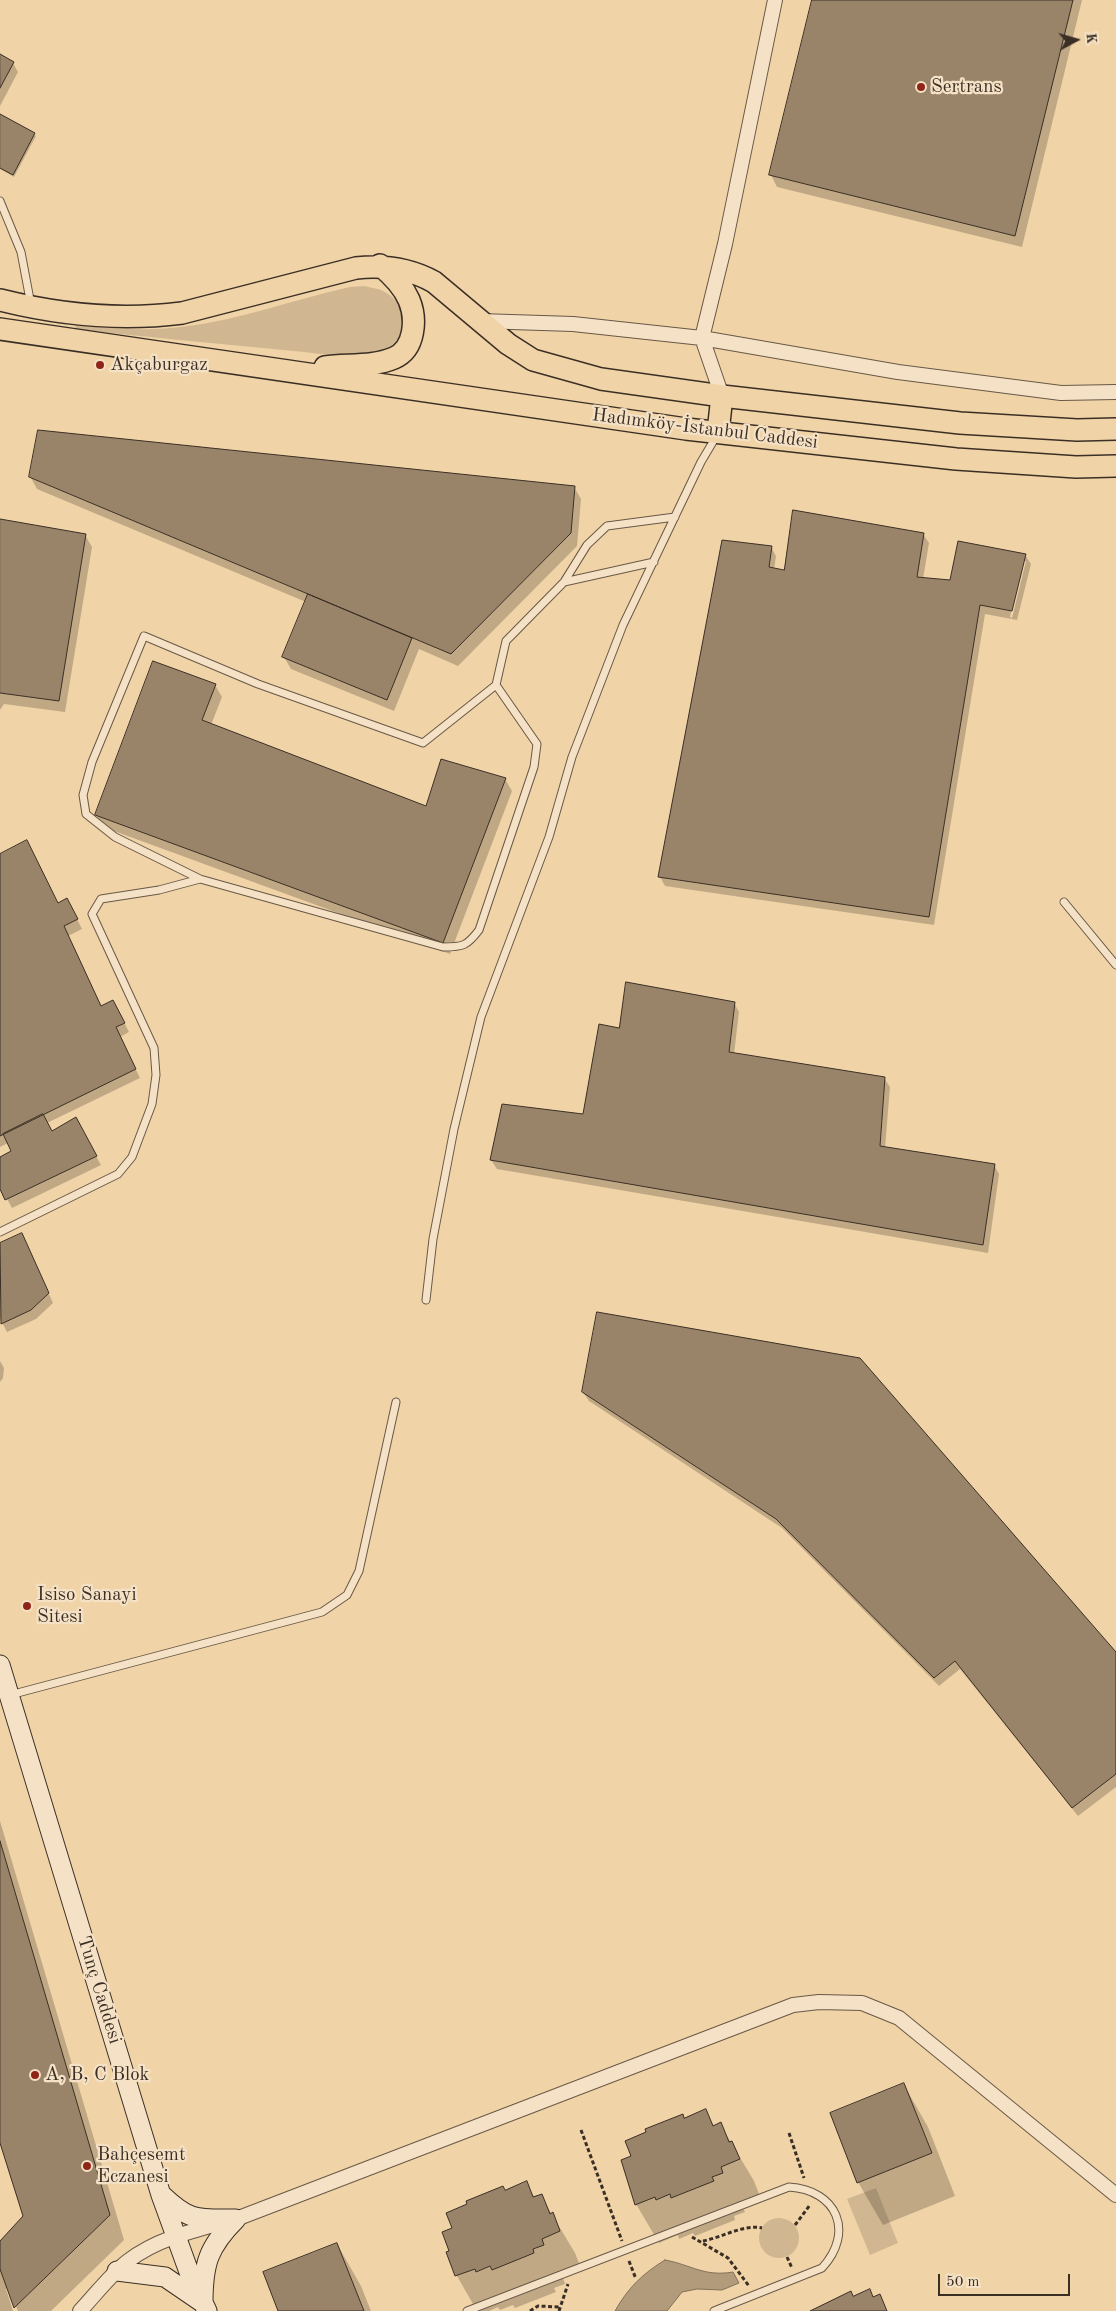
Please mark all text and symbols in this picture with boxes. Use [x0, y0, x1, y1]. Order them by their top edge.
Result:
north arrow [1051, 15, 1101, 65]
text: K [1083, 32, 1098, 45]
place label: Sertrans [931, 76, 1002, 98]
marker: Sertrans [915, 81, 927, 93]
place label: Akçaburgaz [110, 354, 208, 376]
marker: Akçaburgaz [94, 359, 106, 371]
street label: Hadımköy-İstanbul Caddesi [591, 404, 819, 454]
place label: Isiso Sanayi Sitesi [37, 1584, 137, 1628]
marker: Isiso Sanayi Sitesi [21, 1600, 33, 1612]
street label: Tunç Caddesi [72, 1933, 126, 2047]
place label: A, B, C Blok [45, 2064, 149, 2086]
marker: A, B, C Blok [29, 2069, 41, 2081]
place label: Bahçesemt Eczanesi [97, 2144, 186, 2188]
marker: Bahçesemt Eczanesi [81, 2160, 93, 2172]
scale bar [941, 2264, 1074, 2296]
text: 50 m [946, 2275, 980, 2290]

